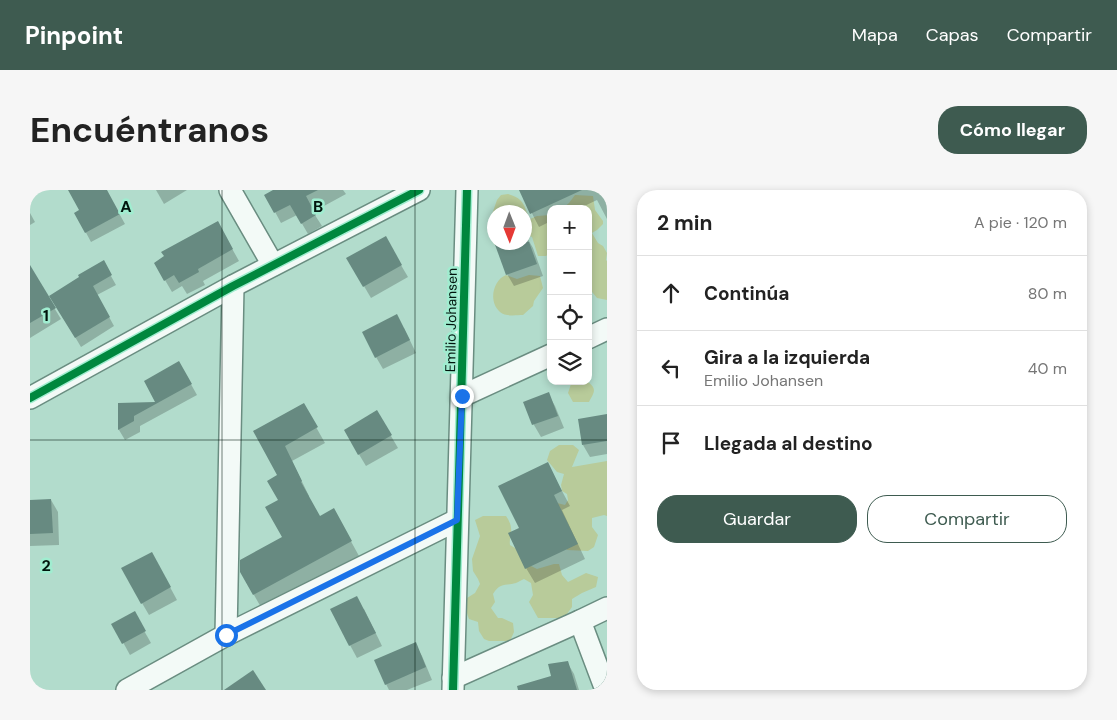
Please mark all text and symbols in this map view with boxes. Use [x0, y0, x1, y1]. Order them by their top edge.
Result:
text: Pinpoint [25, 20, 123, 51]
text: Mapa [852, 23, 898, 47]
text: Capas [926, 23, 979, 47]
text: Compartir [1007, 23, 1092, 47]
button: Cómo llegar [938, 106, 1087, 154]
text: Encuéntranos [30, 107, 269, 153]
text: A [120, 196, 132, 217]
text: B [313, 196, 323, 217]
north arrow [487, 205, 532, 250]
map controls [547, 205, 592, 385]
button: + [547, 205, 592, 250]
text: 2 min [657, 209, 713, 237]
text: A pie · 120 m [974, 212, 1067, 233]
button: − [547, 250, 592, 295]
street label: Emilio Johansen [441, 268, 461, 372]
icon: ahead [657, 279, 685, 307]
text: Continúa [704, 281, 789, 306]
text: 80 m [1028, 283, 1067, 304]
button: locate [547, 295, 592, 340]
text: 1 [43, 305, 49, 326]
button: layers [547, 340, 592, 385]
text: Gira a la izquierda [704, 345, 870, 370]
icon: left [657, 354, 685, 382]
text: 40 m [1028, 358, 1067, 379]
text: Emilio Johansen [704, 370, 823, 391]
route end [451, 385, 474, 408]
icon: arrive [657, 429, 685, 457]
text: Llegada al destino [704, 431, 873, 456]
button: Guardar [657, 495, 857, 543]
button: Compartir [867, 495, 1067, 543]
text: 2 [41, 555, 51, 576]
route start [215, 624, 238, 647]

